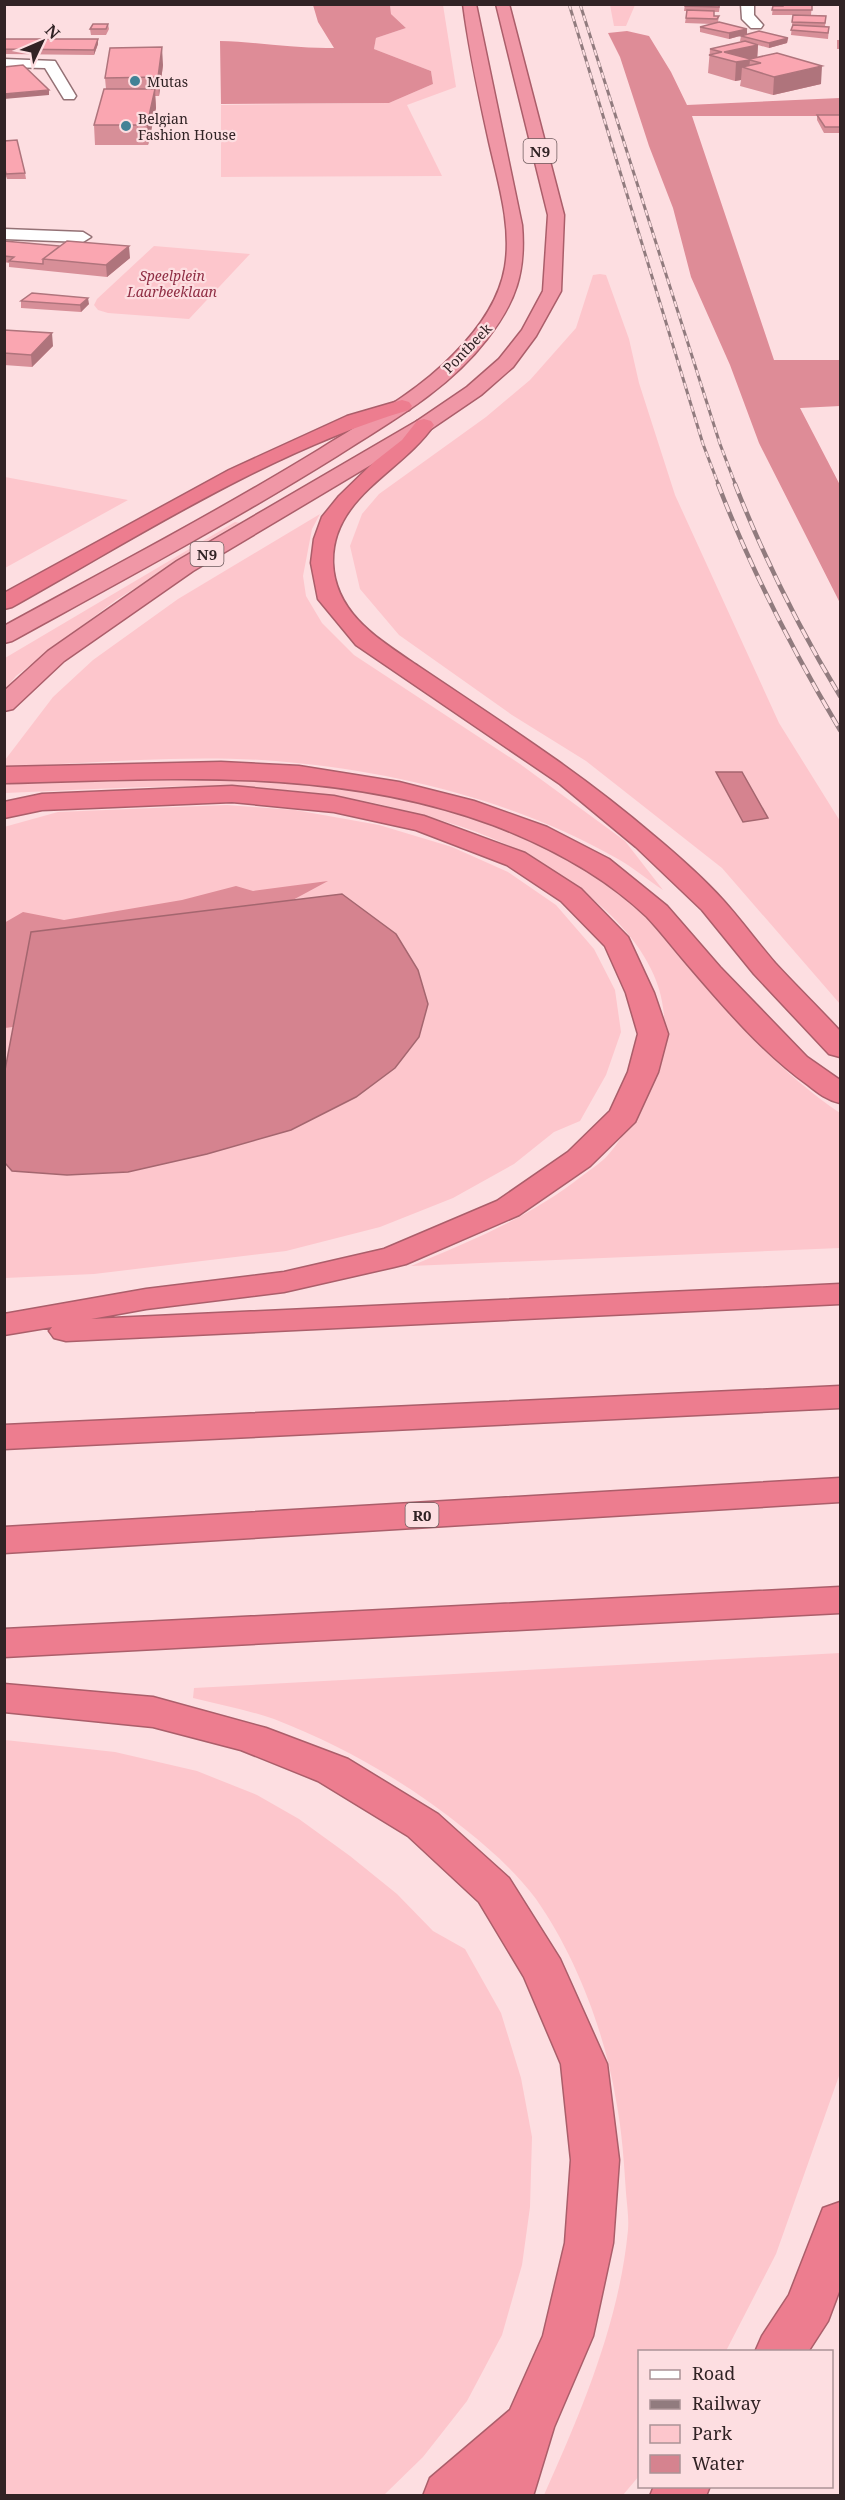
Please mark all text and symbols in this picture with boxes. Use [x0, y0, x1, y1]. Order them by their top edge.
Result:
north arrow [12, 12, 72, 72]
text: N [40, 19, 65, 44]
place label: Mutas [147, 72, 188, 91]
marker: Mutas [128, 74, 142, 88]
place label: Belgian Fashion House [138, 109, 236, 144]
marker: Belgian Fashion House [119, 119, 133, 133]
road number: N9 [524, 139, 556, 163]
park label: Speelplein Laarbeeklaan [126, 266, 218, 301]
street label: Pontbeek [439, 318, 496, 377]
road number: N9 [190, 542, 224, 566]
road number: R0 [406, 1503, 438, 1527]
legend [638, 2350, 833, 2488]
text: Road [692, 2361, 735, 2385]
text: Railway [692, 2391, 762, 2415]
text: Park [692, 2421, 732, 2445]
text: Water [692, 2451, 745, 2475]

